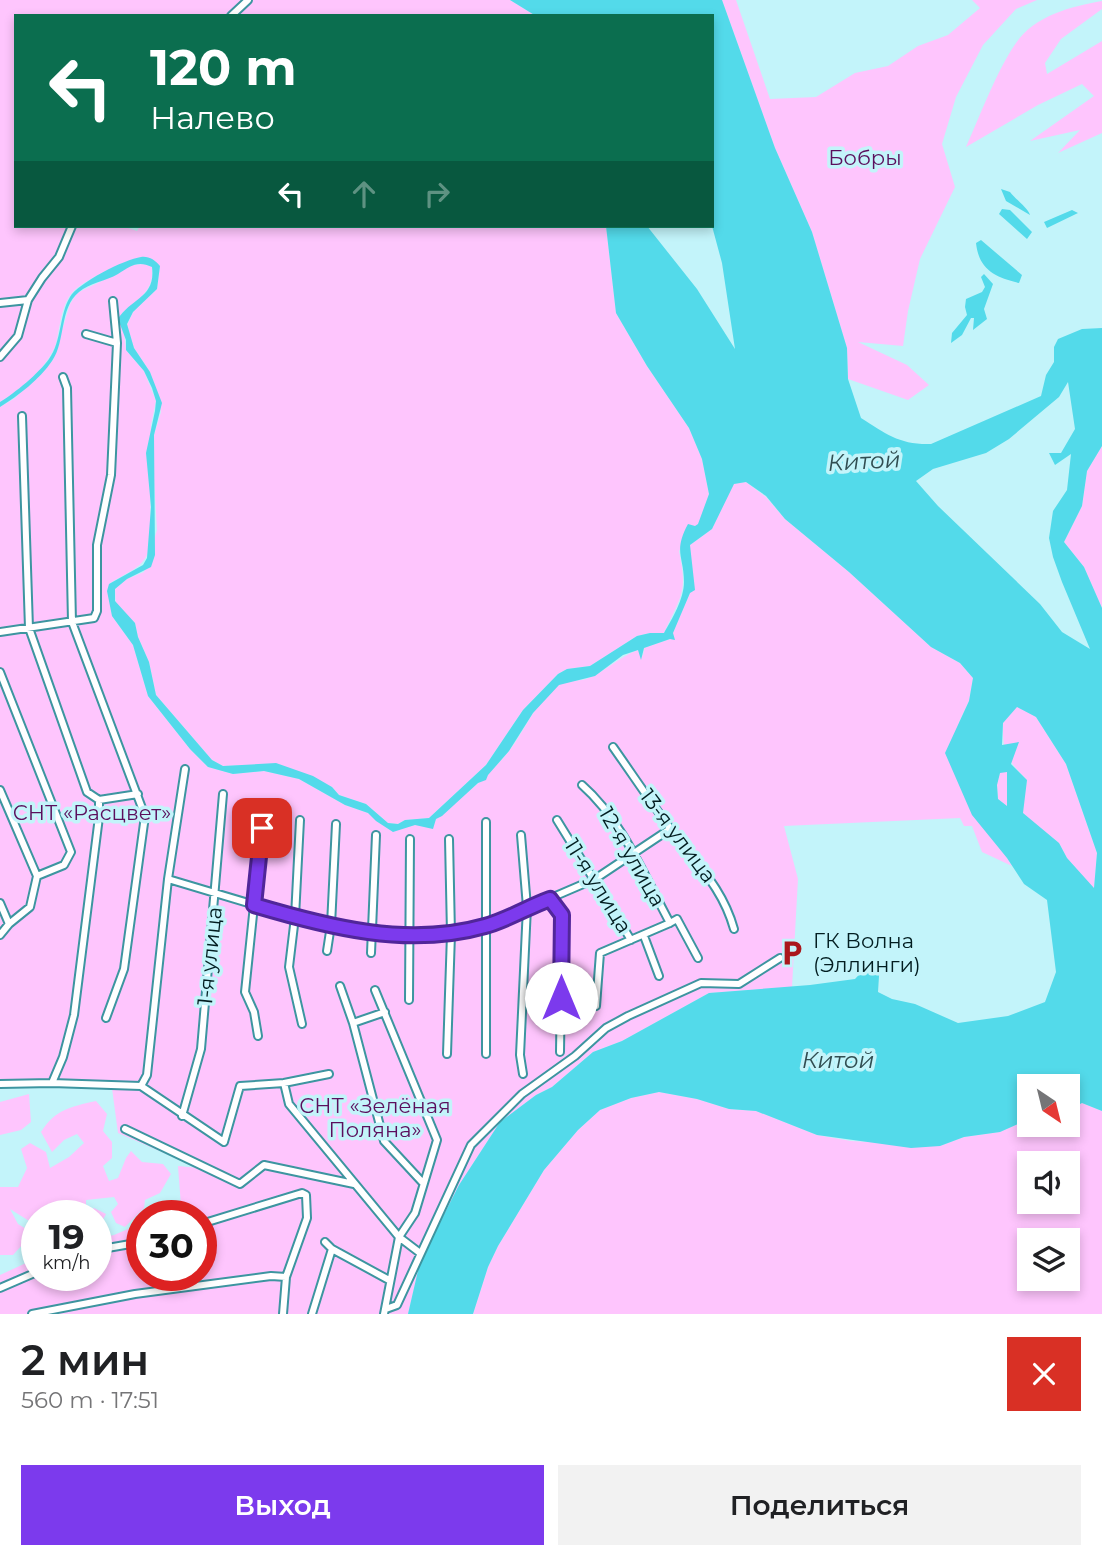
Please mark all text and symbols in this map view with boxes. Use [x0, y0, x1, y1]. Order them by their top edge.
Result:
text: 120 m [150, 38, 297, 97]
icon: left [35, 42, 126, 133]
text: Налево [150, 98, 275, 137]
park label: Бобры [828, 145, 902, 170]
icon: left [272, 175, 310, 213]
icon: ahead [345, 175, 383, 213]
icon: right [418, 175, 456, 213]
water label: Китой [827, 445, 901, 477]
street label: 13-я улица [635, 784, 722, 887]
pin [232, 798, 292, 858]
park label: СНТ «Расцвет» [13, 800, 171, 825]
street label: 12-я улица [594, 803, 671, 911]
icon: arrive [243, 809, 281, 847]
street label: 11-я улица [560, 834, 637, 938]
street label: 1-я улица [192, 905, 227, 1006]
place label: ГК Волна (Эллинги) [813, 928, 921, 977]
parking icon: ГК Волна (Эллинги) [777, 938, 807, 968]
position arrow [524, 961, 598, 1035]
water label: Китой [802, 1046, 874, 1074]
north arrow [1017, 1074, 1080, 1138]
map controls [1017, 1074, 1080, 1291]
park label: СНТ «Зелёная Поляна» [299, 1093, 451, 1142]
button: sound [1017, 1151, 1080, 1214]
speed limit sign: 30 [126, 1200, 217, 1291]
text: 19 [48, 1215, 85, 1258]
button: layers [1017, 1228, 1080, 1291]
text: km/h [42, 1252, 91, 1274]
text: 2 мин [21, 1334, 149, 1386]
button: close [1007, 1337, 1081, 1411]
text: 560 m · 17:51 [21, 1386, 159, 1414]
button: Выход [21, 1465, 544, 1545]
button: Поделиться [558, 1465, 1081, 1545]

